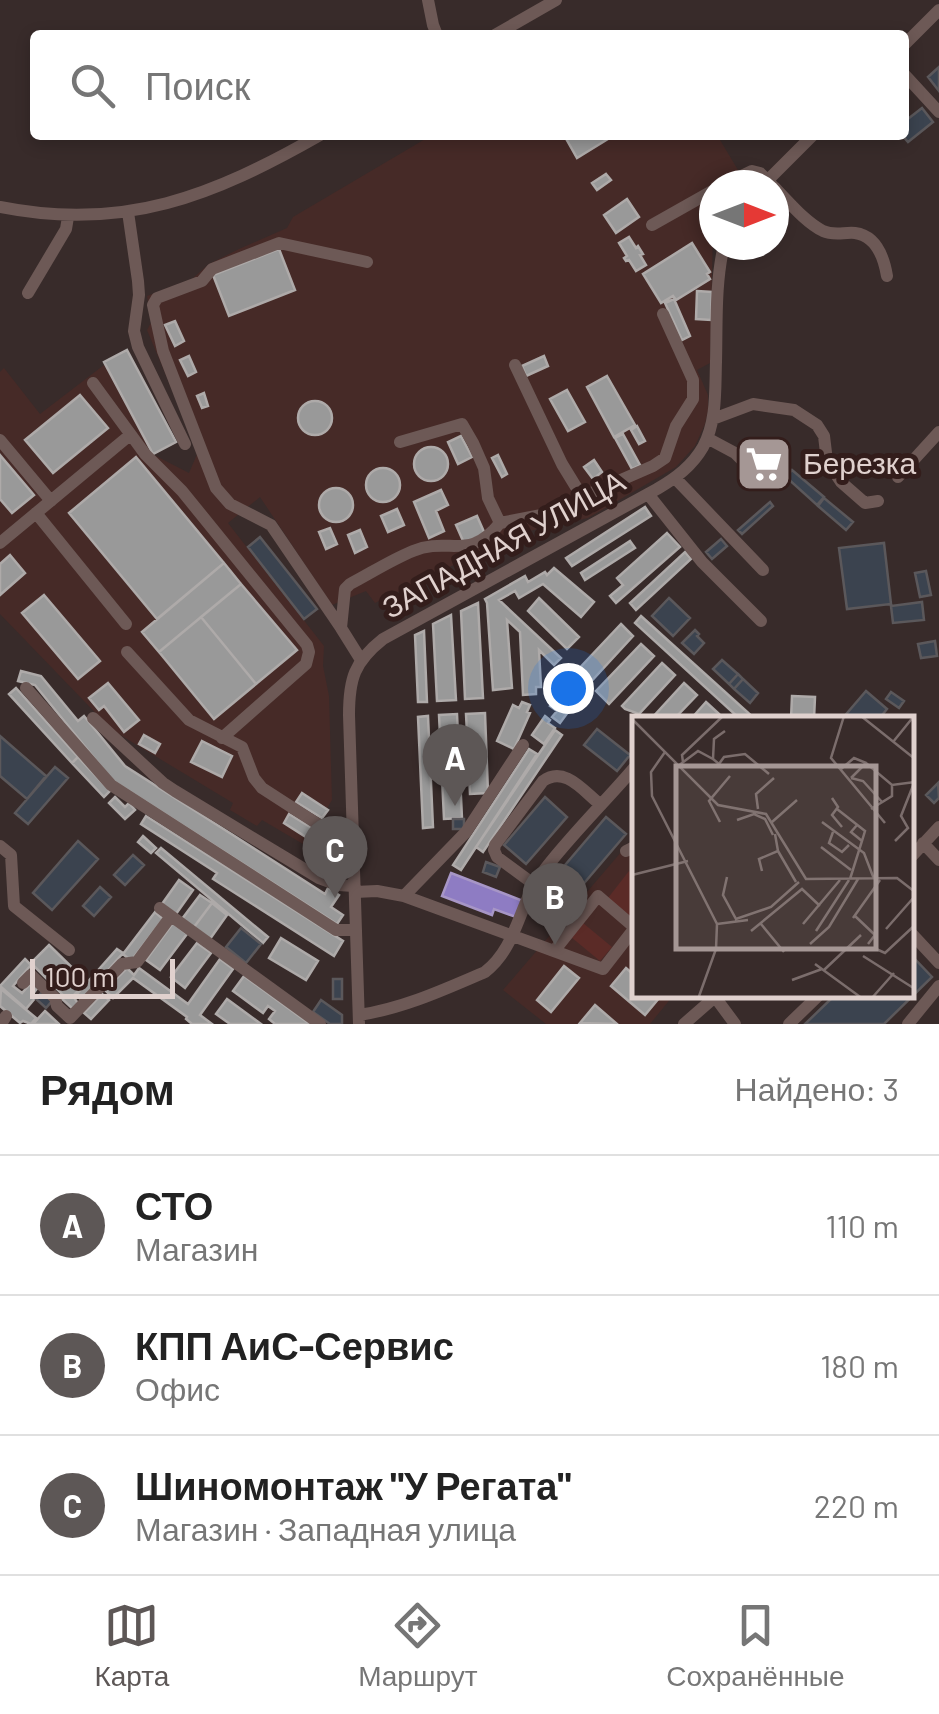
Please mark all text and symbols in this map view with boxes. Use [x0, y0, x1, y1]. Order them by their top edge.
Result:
search box [30, 30, 909, 140]
icon: search [65, 58, 120, 113]
text: Поиск [145, 62, 250, 108]
north arrow [699, 170, 789, 260]
supermarket icon: Березка [734, 434, 794, 494]
place label: Березка [803, 444, 917, 480]
street label: ЗАПАДНАЯ УЛИЦА [376, 462, 631, 625]
your location [543, 663, 594, 714]
inset map [632, 716, 914, 999]
pin: A [422, 724, 488, 806]
pin: C [302, 816, 368, 898]
pin: B [522, 862, 588, 945]
scale bar [30, 954, 175, 998]
text: 100 m [45, 959, 115, 993]
text: Рядом [40, 1063, 175, 1113]
text: Найдено: 3 [735, 1069, 899, 1107]
text: СТО [135, 1182, 213, 1228]
text: A [62, 1206, 83, 1244]
text: 110 m [826, 1206, 899, 1244]
text: Магазин [135, 1229, 258, 1267]
text: КПП АиС-Сервис [135, 1322, 454, 1368]
text: B [63, 1346, 82, 1384]
text: 180 m [820, 1346, 899, 1384]
text: Офис [135, 1369, 220, 1407]
text: Шиномонтаж "У Регата" [135, 1462, 571, 1508]
text: C [63, 1486, 82, 1524]
text: 220 m [814, 1486, 899, 1524]
text: Магазин · Западная улица [135, 1509, 516, 1547]
tab: Карта [94, 1598, 169, 1693]
tab: Маршрут [358, 1598, 477, 1693]
tab: Сохранённые [666, 1598, 845, 1693]

